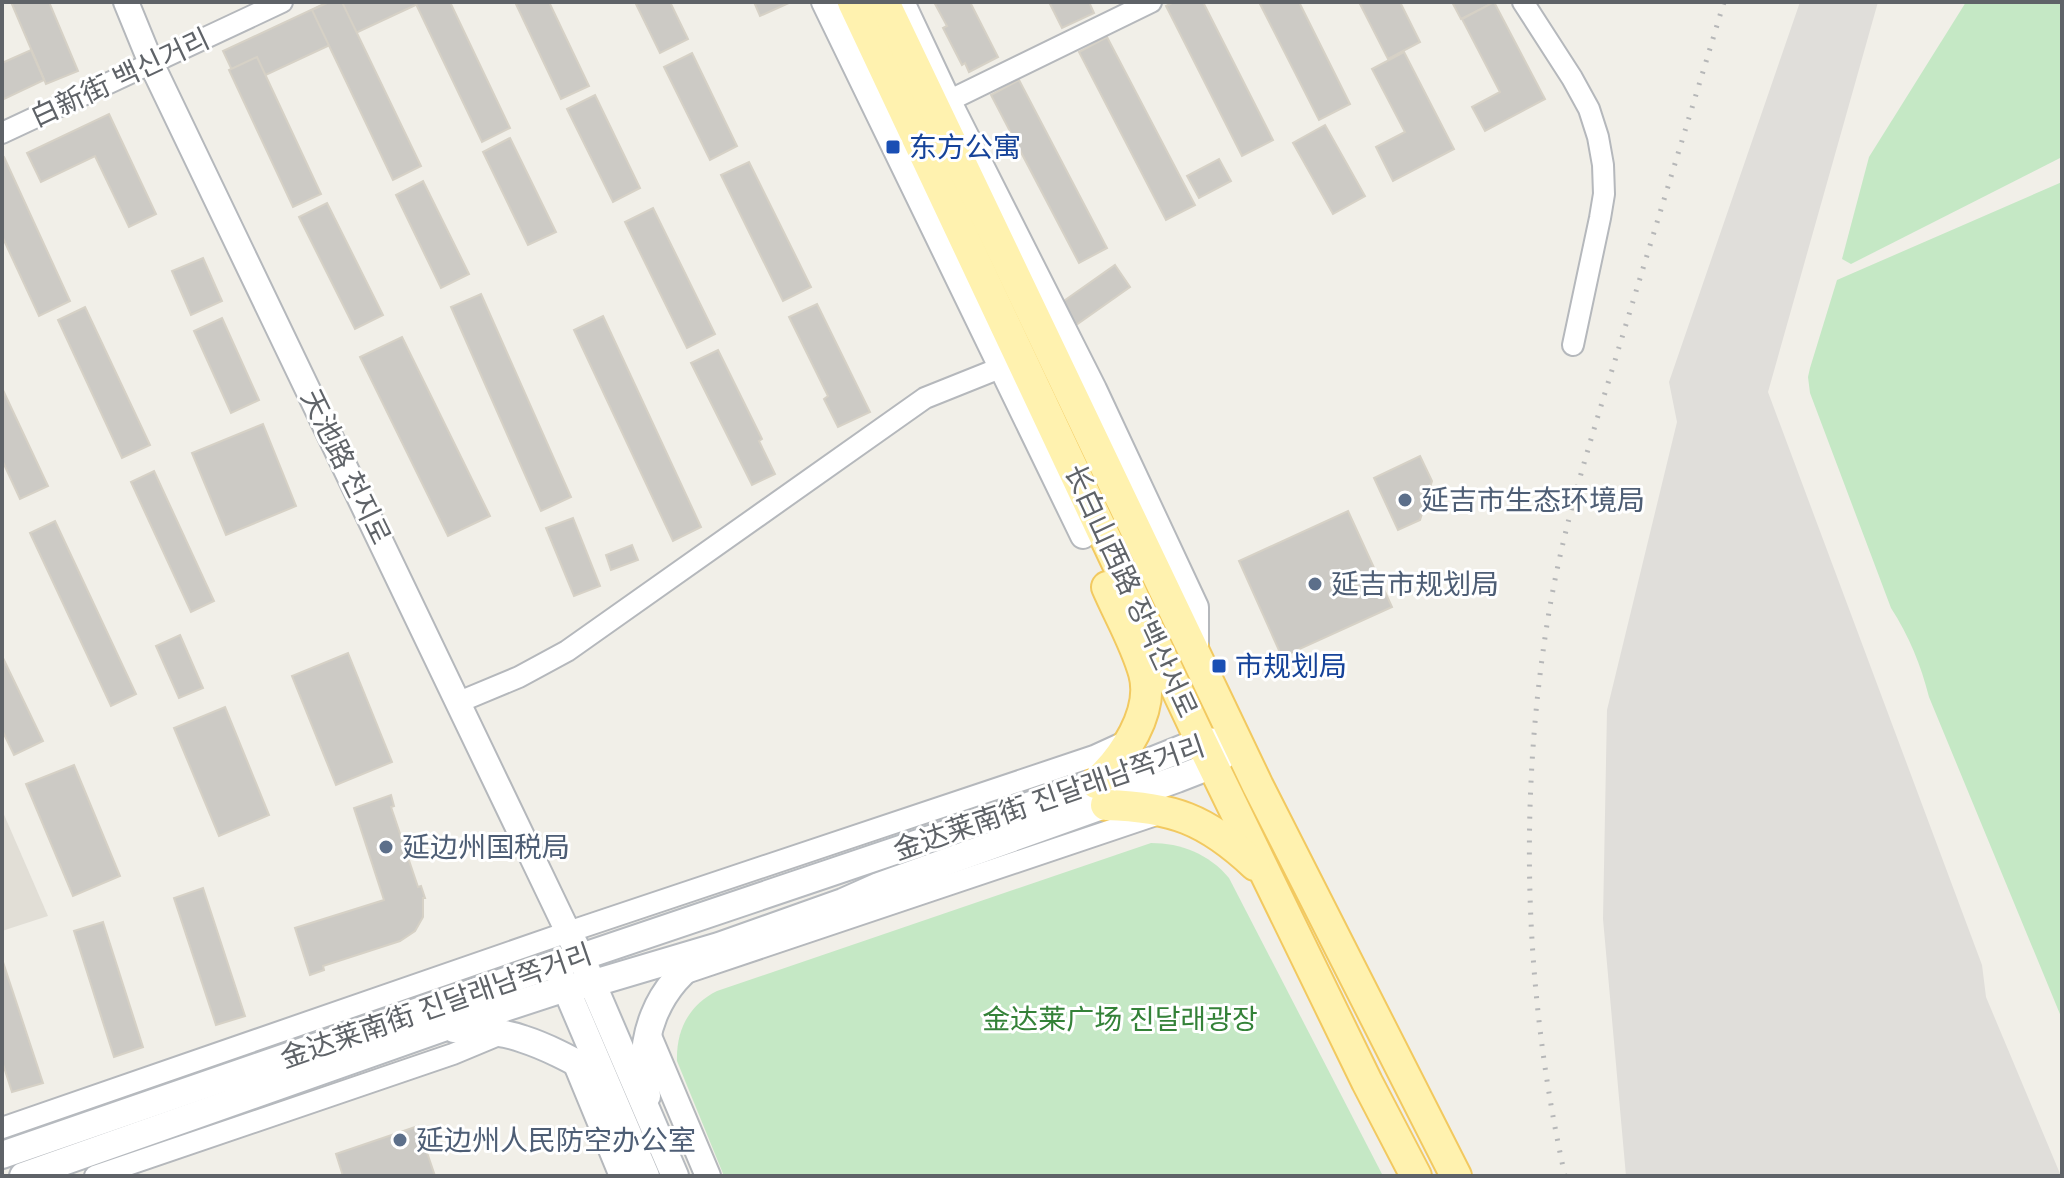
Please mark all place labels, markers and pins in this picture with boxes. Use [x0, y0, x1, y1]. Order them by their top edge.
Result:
place label: 东方公寓 [909, 131, 1021, 164]
marker: 东方公寓 [884, 138, 902, 156]
place label: 延吉市生态环境局 [1421, 484, 1645, 517]
marker: 延吉市生态环境局 [1396, 491, 1414, 509]
place label: 延吉市规划局 [1331, 568, 1499, 601]
marker: 延吉市规划局 [1306, 575, 1324, 593]
place label: 市规划局 [1235, 650, 1347, 683]
marker: 市规划局 [1210, 657, 1228, 675]
place label: 延边州国税局 [402, 831, 570, 864]
marker: 延边州国税局 [377, 838, 395, 856]
place label: 延边州人民防空办公室 [416, 1124, 696, 1157]
marker: 延边州人民防空办公室 [391, 1131, 409, 1149]

